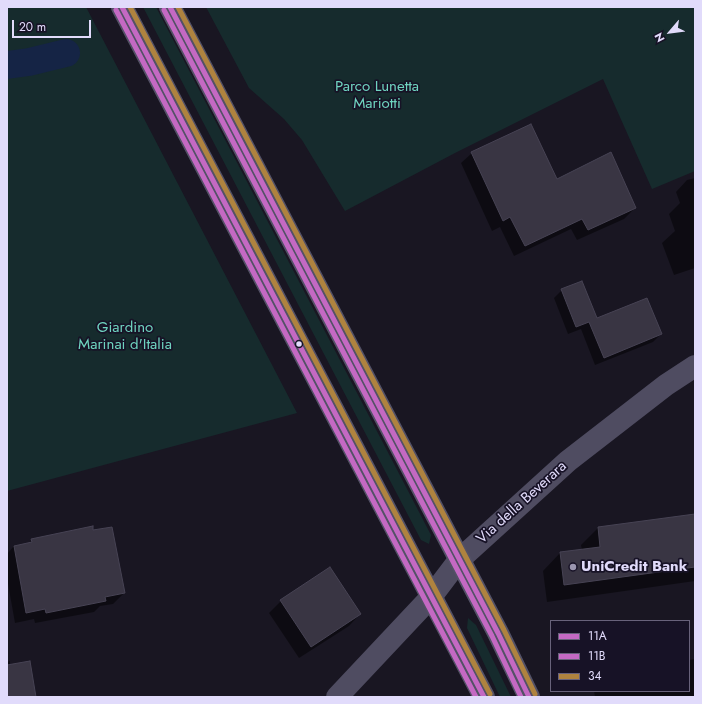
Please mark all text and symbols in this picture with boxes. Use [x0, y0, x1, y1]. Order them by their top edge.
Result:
scale bar [14, 12, 93, 38]
north arrow [650, 12, 690, 52]
text: 20 m [19, 18, 46, 36]
text: N [650, 30, 669, 45]
park label: Parco Lunetta Mariotti [335, 78, 419, 113]
park label: Giardino Marinai d'Italia [78, 319, 172, 354]
unlabelled marker [294, 339, 304, 349]
street label: Via della Beverara [473, 458, 571, 548]
place label: UniCredit Bank [581, 558, 687, 576]
marker: UniCredit Bank [568, 562, 578, 572]
legend [550, 620, 690, 692]
text: 11A [588, 627, 607, 645]
text: 11B [588, 647, 606, 665]
text: 34 [588, 667, 602, 685]

